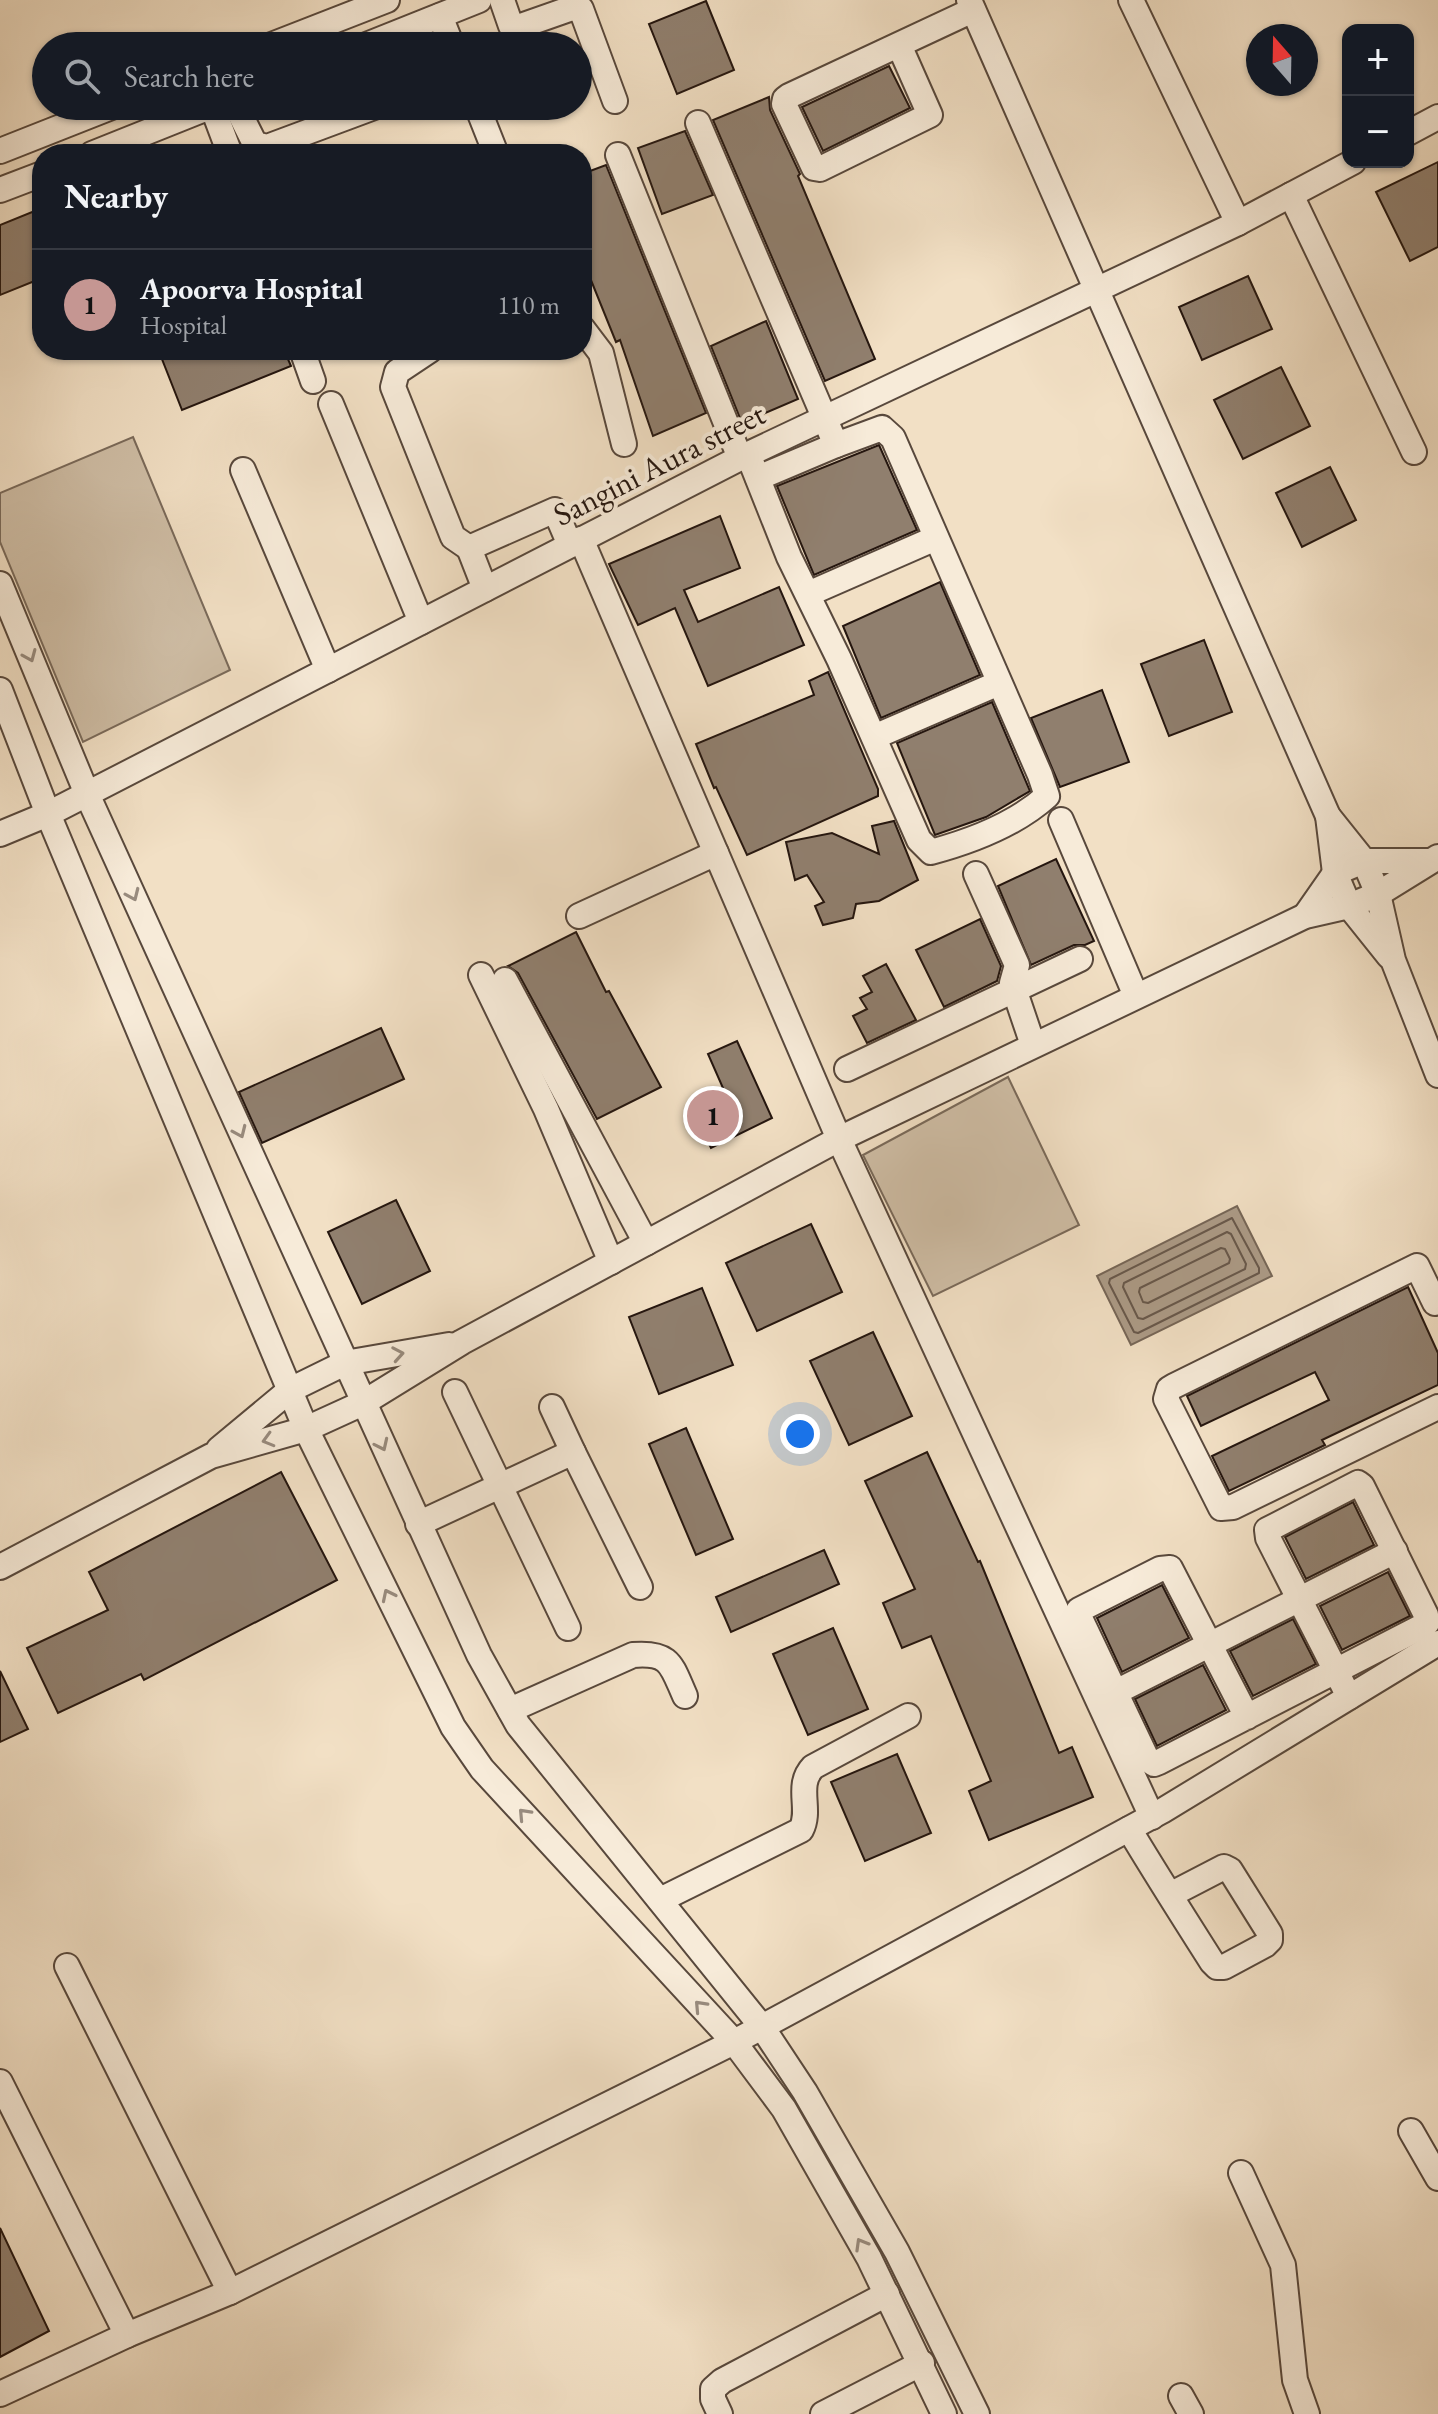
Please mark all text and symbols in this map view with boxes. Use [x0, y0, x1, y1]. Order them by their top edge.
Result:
north arrow [1246, 24, 1318, 96]
map controls [1342, 24, 1414, 168]
button: + [1342, 24, 1414, 96]
search box [32, 32, 592, 120]
icon: search [60, 54, 104, 98]
text: Search here [124, 57, 254, 96]
button: − [1342, 96, 1414, 168]
text: Nearby [64, 174, 168, 218]
text: Apoorva Hospital [140, 269, 363, 308]
text: 1 [83, 288, 97, 322]
text: 110 m [497, 288, 560, 322]
text: Hospital [140, 308, 227, 342]
street label: Sangini Aura street [546, 393, 772, 535]
one-way arrow [20, 648, 37, 662]
one-way arrow [123, 887, 139, 901]
pin: 1 [687, 1086, 739, 1146]
one-way arrow [230, 1124, 246, 1138]
one-way arrow [391, 1346, 405, 1363]
your location [780, 1414, 820, 1454]
one-way arrow [262, 1430, 275, 1447]
one-way arrow [373, 1437, 389, 1451]
one-way arrow [382, 1589, 398, 1604]
one-way arrow [519, 1809, 534, 1824]
one-way arrow [696, 2000, 710, 2015]
one-way arrow [855, 2238, 871, 2252]

